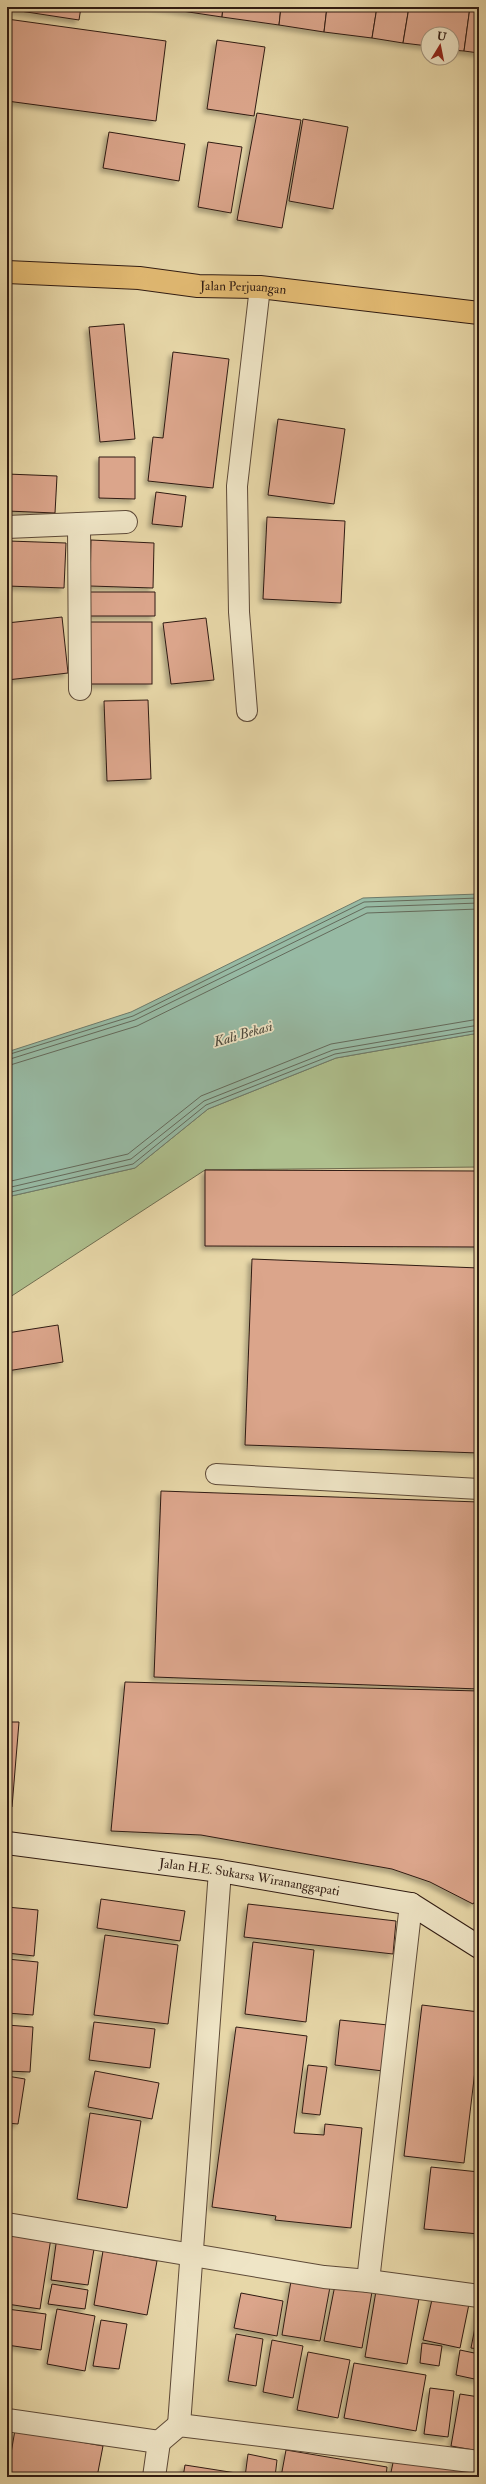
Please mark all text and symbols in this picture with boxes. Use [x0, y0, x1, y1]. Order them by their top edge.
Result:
north arrow [420, 26, 460, 66]
text: U [436, 29, 448, 44]
street label: Jalan Perjuangan [199, 278, 288, 298]
water label: Kali Bekasi [211, 1017, 275, 1051]
street label: Jalan H.E. Sukarsa Wirananggapati [157, 1855, 342, 1900]

